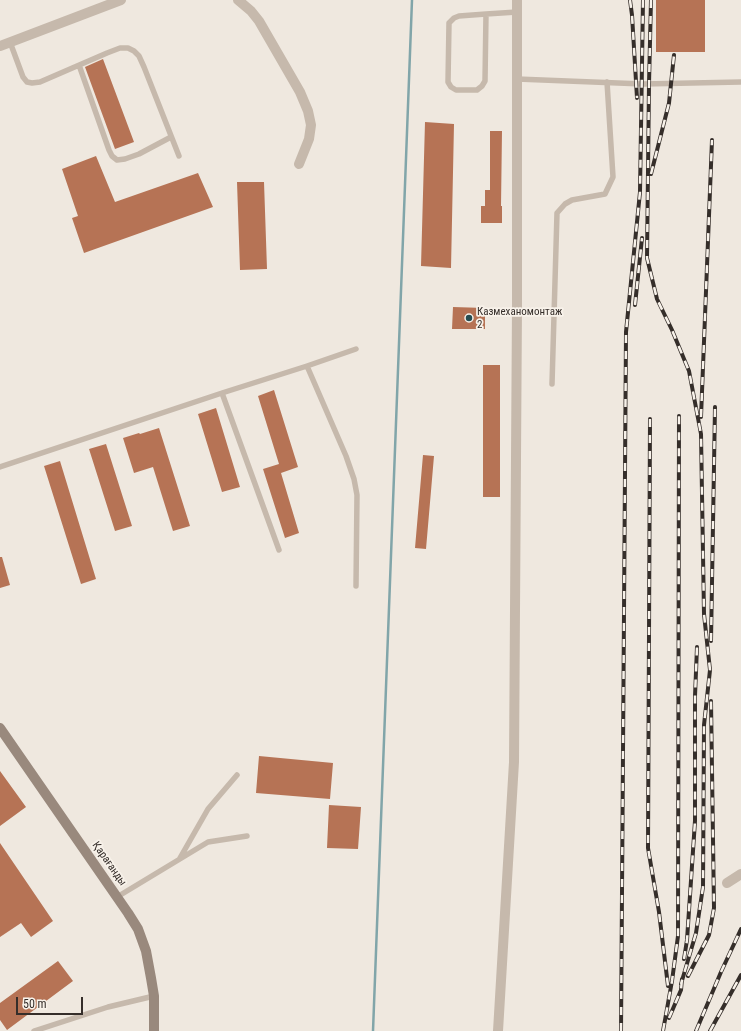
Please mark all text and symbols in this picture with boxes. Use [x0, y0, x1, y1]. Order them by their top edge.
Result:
place label: Казмеханомонтаж 2 [477, 305, 562, 331]
marker: Казмеханомонтаж 2 [464, 313, 474, 323]
street label: Қарағанды [89, 839, 129, 889]
scale bar [18, 989, 85, 1015]
text: 50 m [23, 997, 47, 1011]

